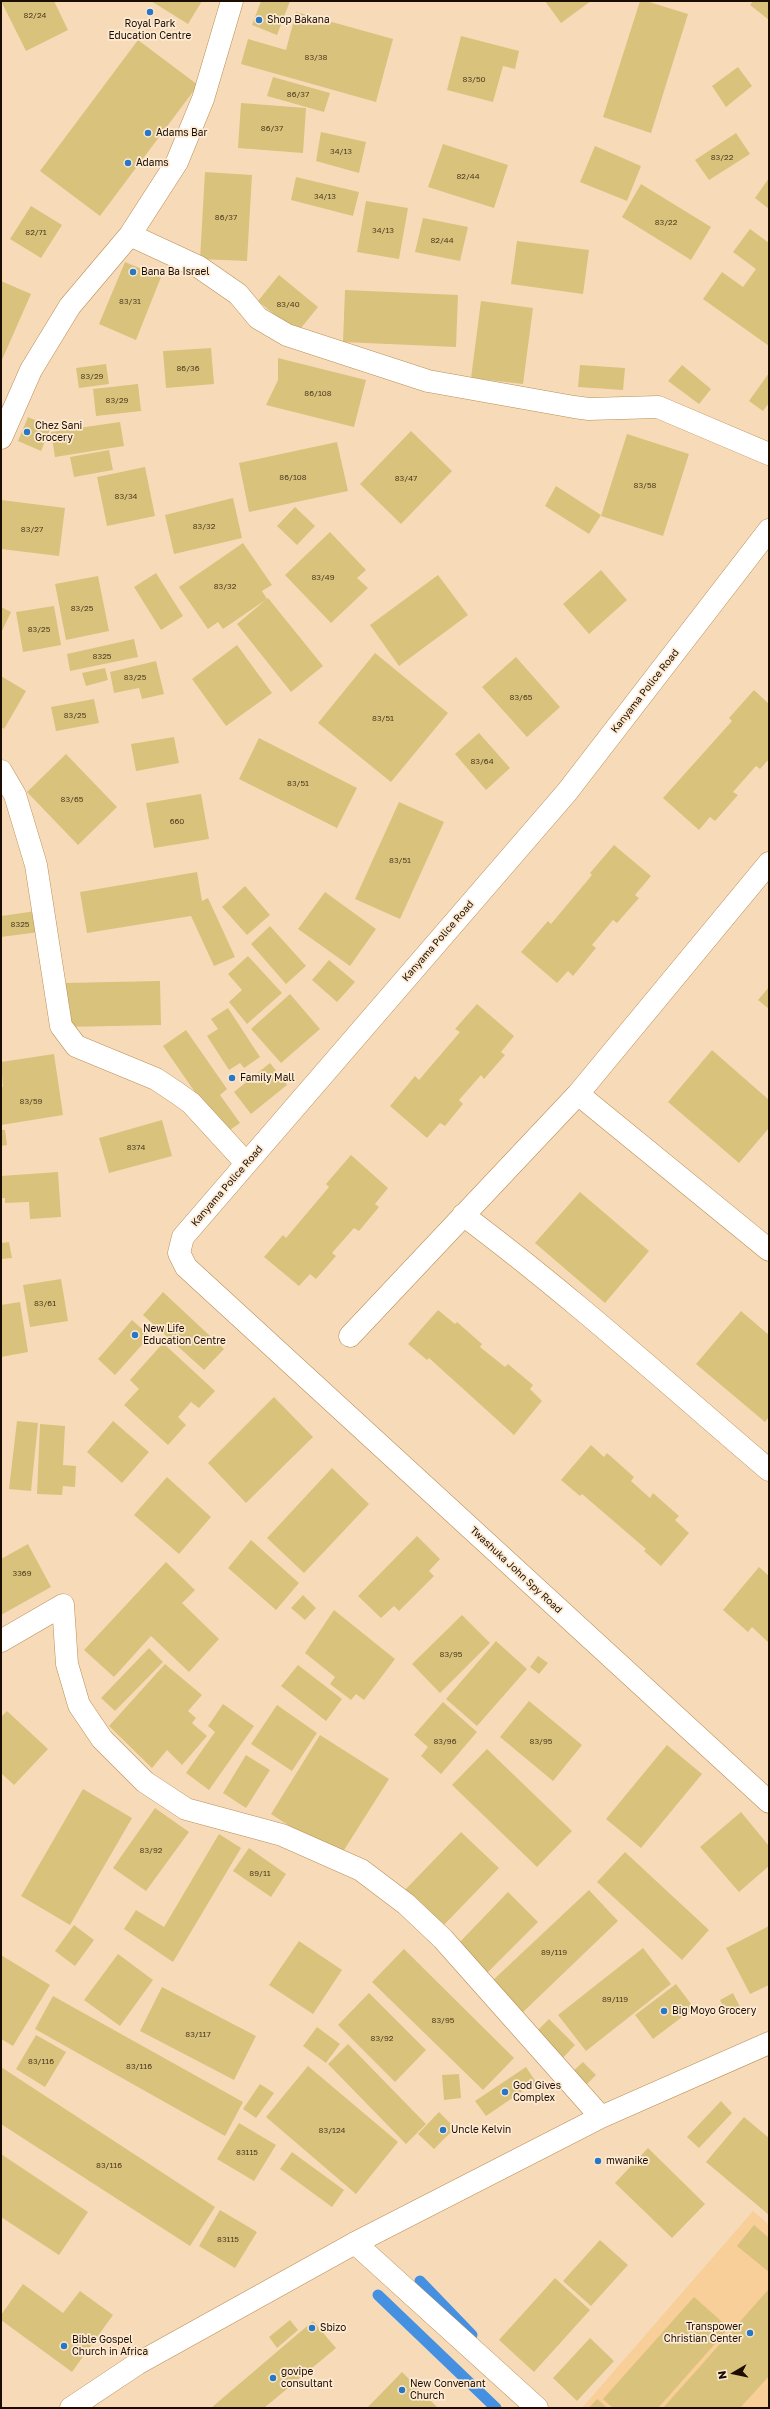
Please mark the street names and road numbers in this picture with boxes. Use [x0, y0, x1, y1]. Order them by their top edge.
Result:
street label: Kanyama Police Road [609, 647, 681, 735]
street label: Kanyama Police Road [400, 898, 476, 984]
street label: Kanyama Police Road [189, 1143, 265, 1229]
street label: Twashuka John Spy Road [468, 1524, 564, 1616]

